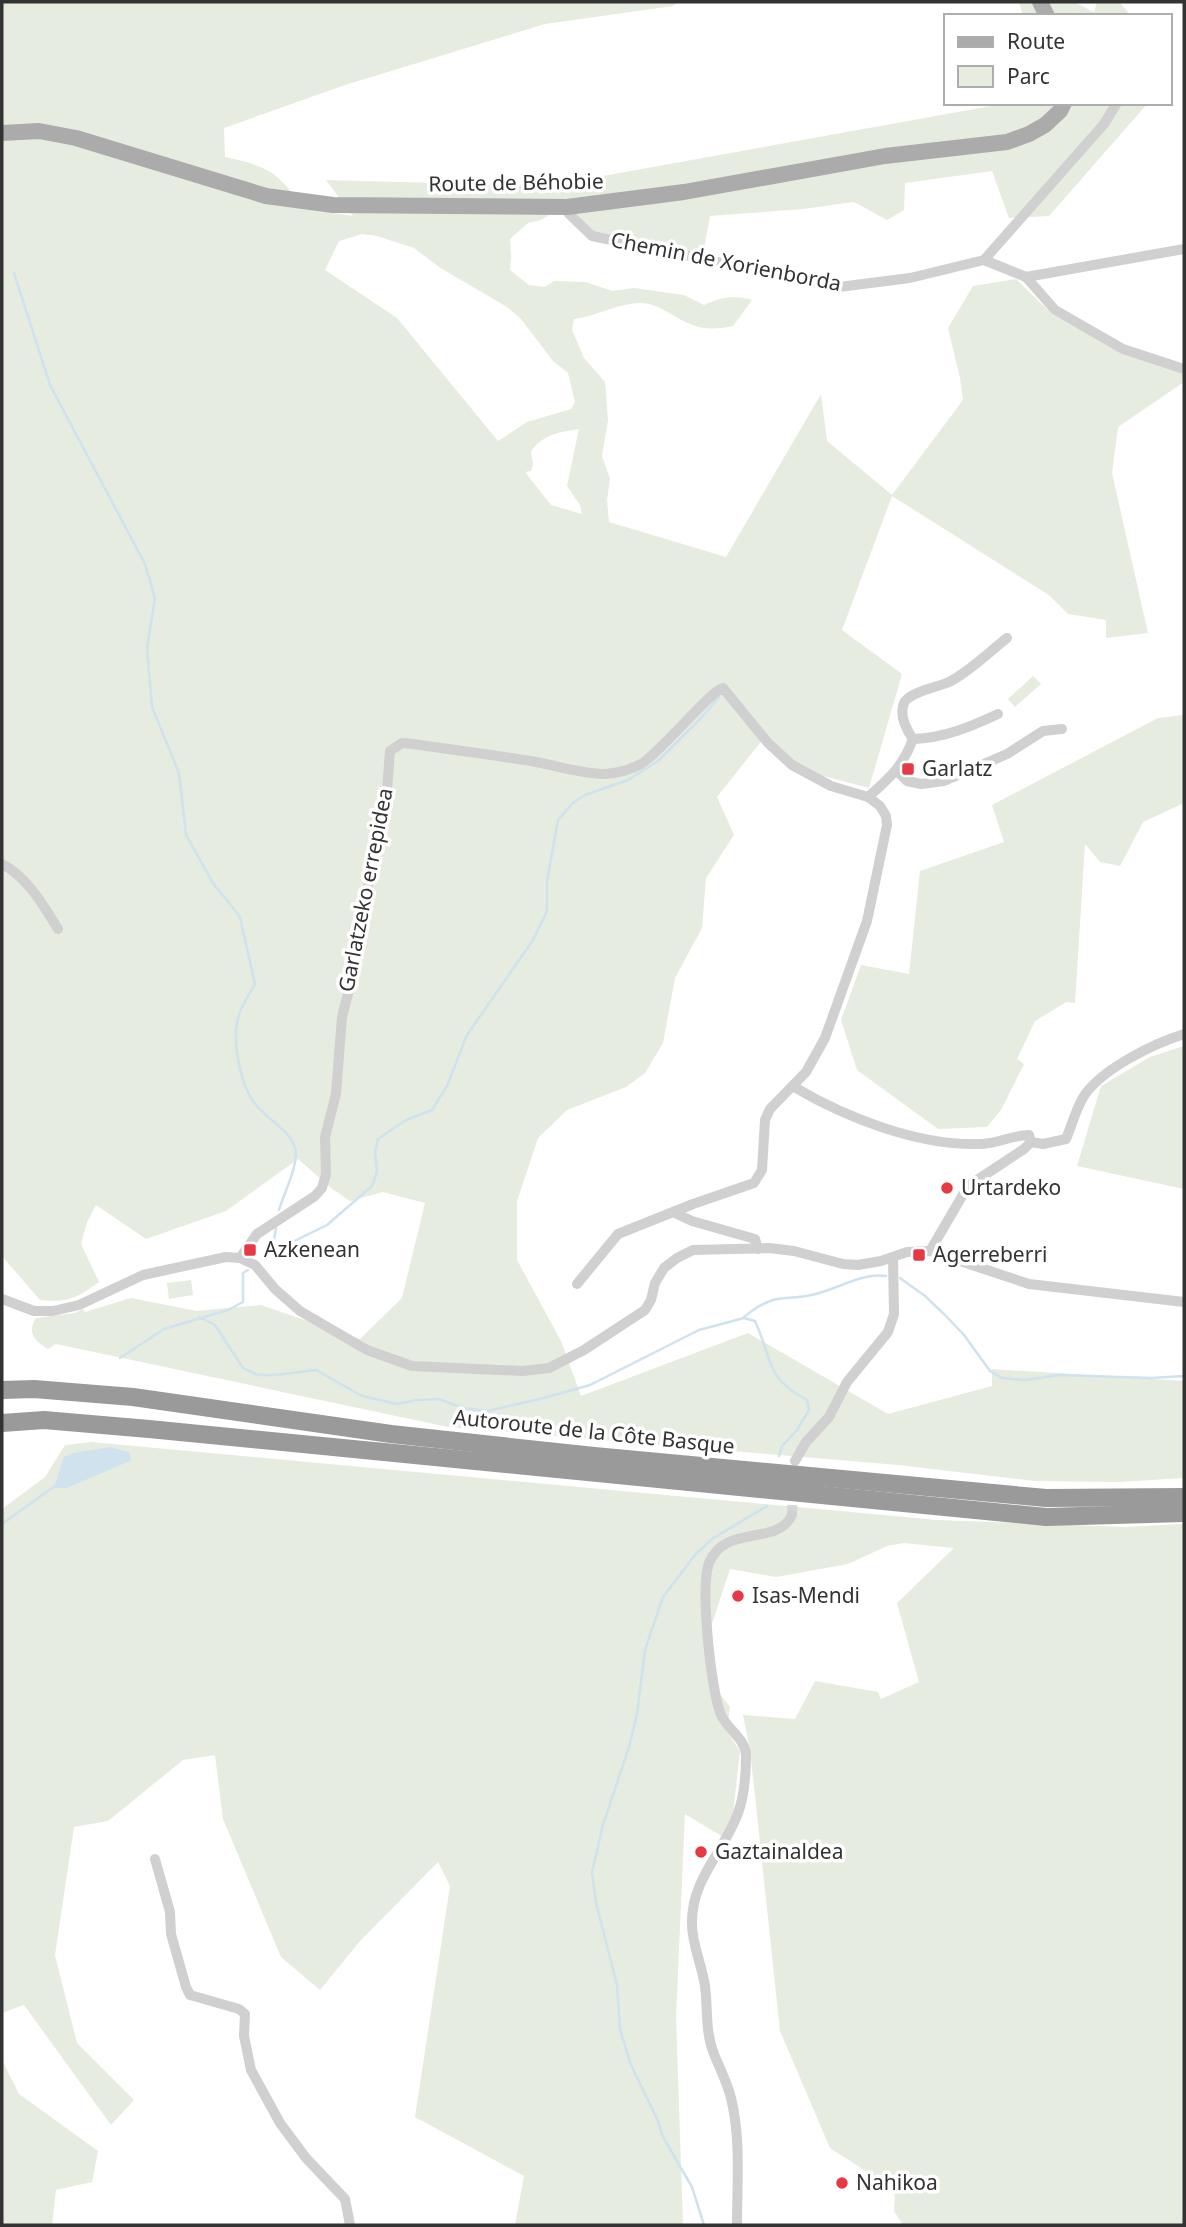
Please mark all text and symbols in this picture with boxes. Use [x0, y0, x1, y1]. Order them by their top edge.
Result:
legend [944, 14, 1172, 105]
text: Route [1007, 27, 1065, 55]
text: Parc [1007, 62, 1050, 90]
street label: Route de Béhobie [428, 166, 604, 198]
street label: Chemin de Xorienborda [609, 225, 844, 297]
place label: Garlatz [922, 754, 993, 782]
marker: Garlatz [900, 761, 916, 777]
street label: Garlatzeko errepidea [332, 785, 399, 994]
place label: Urtardeko [961, 1173, 1061, 1201]
marker: Urtardeko [939, 1180, 955, 1196]
place label: Azkenean [264, 1235, 360, 1263]
place label: Agerreberri [933, 1240, 1047, 1268]
marker: Azkenean [242, 1242, 258, 1258]
marker: Agerreberri [911, 1247, 927, 1263]
street label: Autoroute de la Côte Basque [452, 1402, 736, 1460]
place label: Isas-Mendi [752, 1581, 860, 1609]
marker: Isas-Mendi [730, 1588, 746, 1604]
place label: Gaztainaldea [715, 1837, 843, 1865]
marker: Gaztainaldea [693, 1844, 709, 1860]
place label: Nahikoa [856, 2168, 938, 2196]
marker: Nahikoa [834, 2175, 850, 2191]

